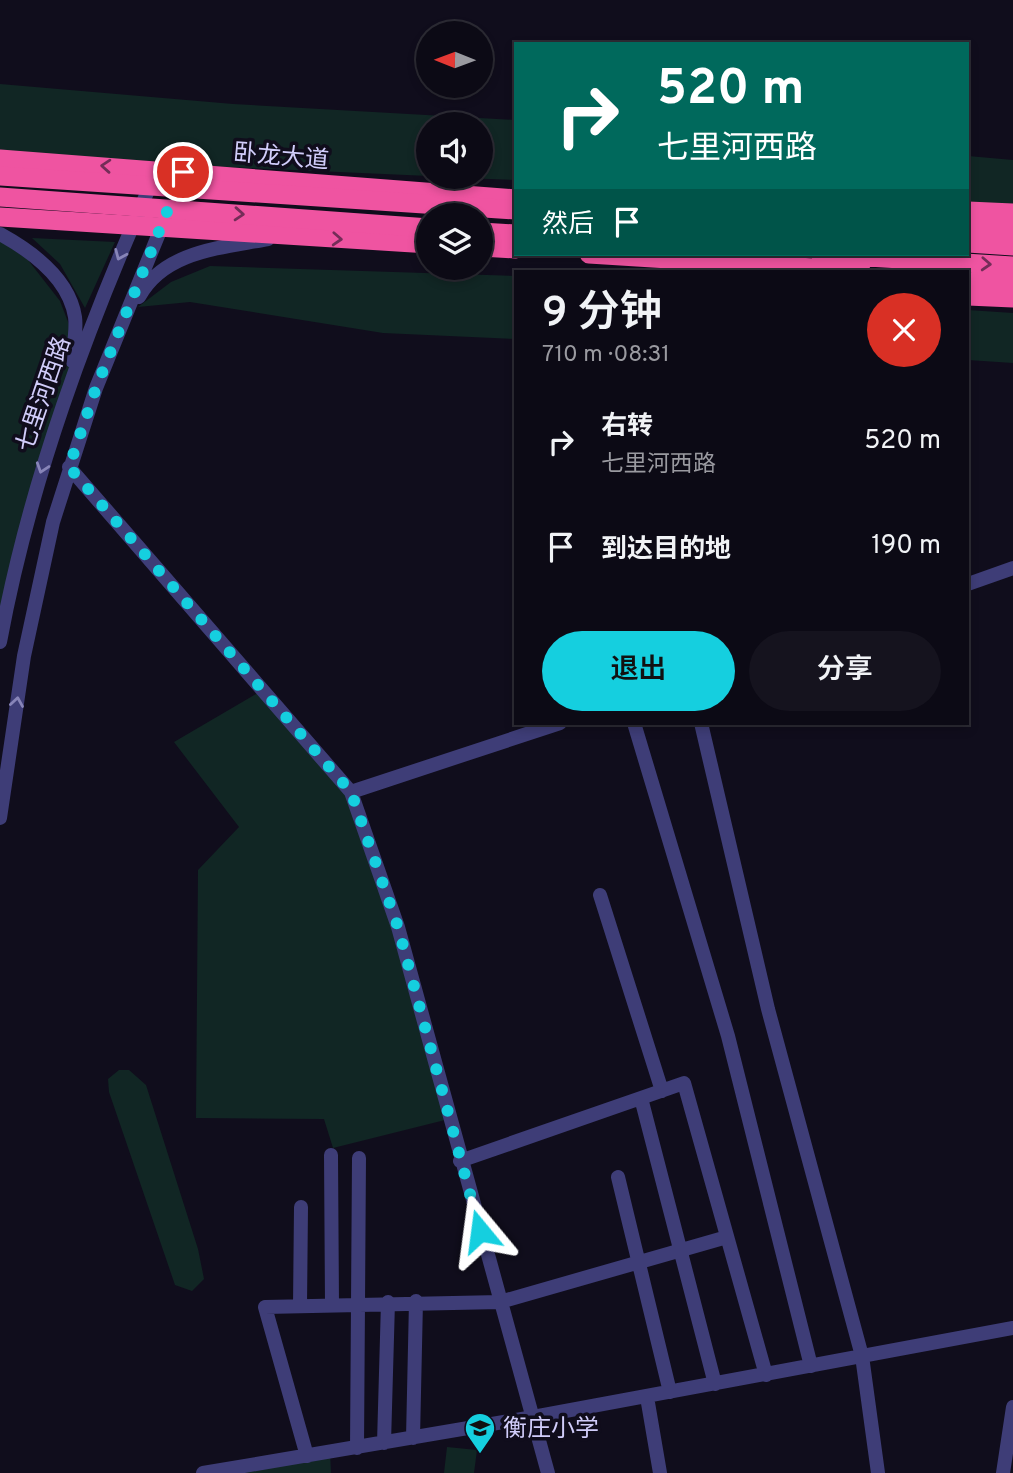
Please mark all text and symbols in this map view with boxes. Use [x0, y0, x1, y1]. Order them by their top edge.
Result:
north arrow [416, 21, 494, 98]
map controls [416, 21, 493, 280]
text: 520 m [657, 60, 804, 122]
icon: right [542, 70, 633, 161]
button: sound [416, 112, 493, 189]
text: 七里河西路 [657, 130, 817, 170]
street label: 卧龙大道 [232, 139, 330, 177]
pin [153, 142, 213, 202]
icon: arrive [164, 153, 202, 191]
one-way arrow [101, 159, 112, 174]
button: layers [416, 203, 493, 280]
icon: arrive [608, 203, 646, 241]
one-way arrow [234, 206, 245, 221]
text: 然后 [542, 209, 594, 242]
one-way arrow [332, 231, 343, 246]
one-way arrow [115, 248, 129, 260]
one-way arrow [981, 256, 992, 271]
text: 9 分钟 [542, 288, 662, 341]
button: close [867, 293, 941, 367]
street label: 七里河西路 [11, 333, 79, 456]
text: 710 m · 08:31 [542, 341, 670, 370]
text: 右转 [601, 411, 653, 444]
icon: right [542, 423, 580, 461]
text: 520 m [864, 425, 941, 458]
text: 七里河西路 [601, 451, 716, 480]
one-way arrow [36, 462, 51, 474]
icon: arrive [542, 528, 580, 566]
text: 190 m [871, 530, 941, 563]
text: 到达目的地 [601, 534, 731, 567]
button: 退出 [542, 631, 735, 711]
button: 分享 [749, 631, 941, 711]
one-way arrow [9, 696, 24, 708]
position arrow [443, 1194, 517, 1268]
school or university icon: 衡庄小学 [463, 1411, 497, 1455]
place label: 衡庄小学 [503, 1415, 599, 1445]

